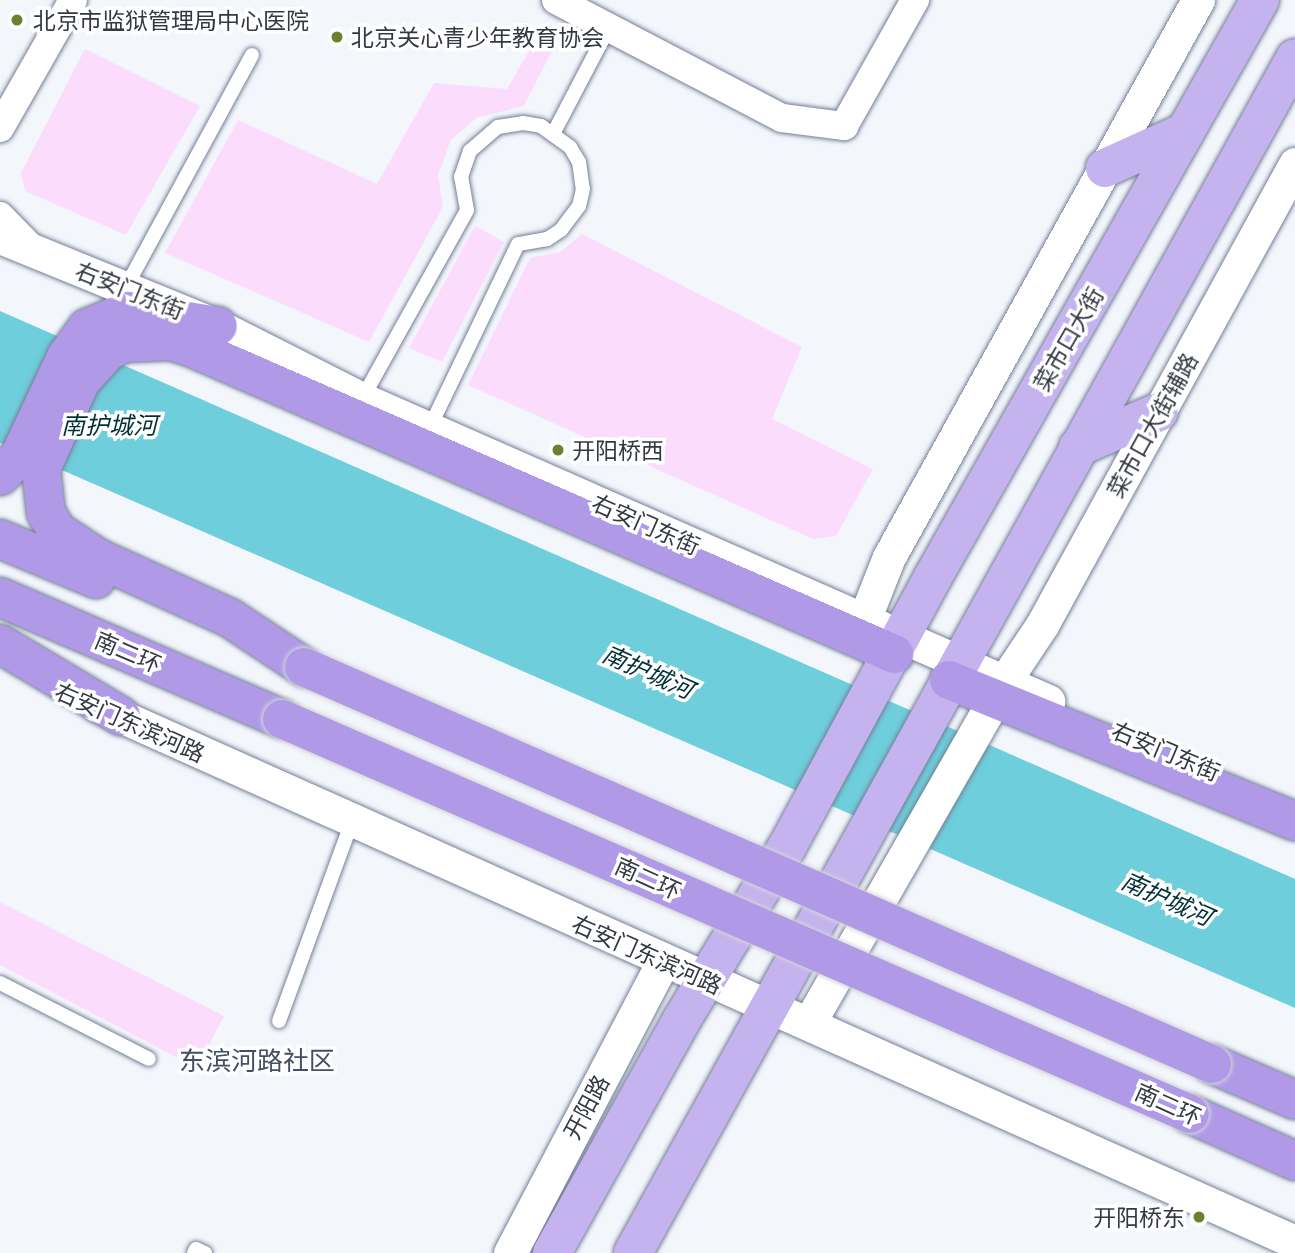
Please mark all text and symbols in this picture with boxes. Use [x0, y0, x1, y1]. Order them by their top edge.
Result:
place label: 北京市监狱管理局中心医院 [33, 6, 309, 34]
marker: 北京市监狱管理局中心医院 [7, 10, 27, 30]
place label: 北京关心青少年教育协会 [351, 23, 604, 51]
marker: 北京关心青少年教育协会 [329, 29, 345, 45]
street label: 右安门东街 [72, 256, 188, 324]
street label: 菜市口大街 [1027, 282, 1109, 396]
street label: 菜市口大街辅路 [1101, 348, 1203, 502]
water label: 南护城河 [61, 411, 157, 439]
place label: 开阳桥西 [572, 436, 664, 464]
marker: 开阳桥西 [550, 442, 566, 458]
street label: 右安门东街 [588, 488, 704, 560]
street label: 南二环 [91, 626, 165, 678]
water label: 南护城河 [598, 638, 698, 704]
street label: 右安门东滨河路 [51, 677, 209, 767]
street label: 右安门东街 [1108, 716, 1224, 786]
street label: 南二环 [611, 851, 685, 905]
water label: 南护城河 [1117, 865, 1217, 931]
street label: 右安门东滨河路 [568, 909, 726, 999]
district label: 东滨河路社区 [179, 1044, 335, 1076]
street label: 开阳路 [558, 1070, 614, 1144]
street label: 南二环 [1131, 1077, 1205, 1131]
place label: 开阳桥东 [1093, 1203, 1185, 1231]
marker: 开阳桥东 [1191, 1209, 1207, 1225]

